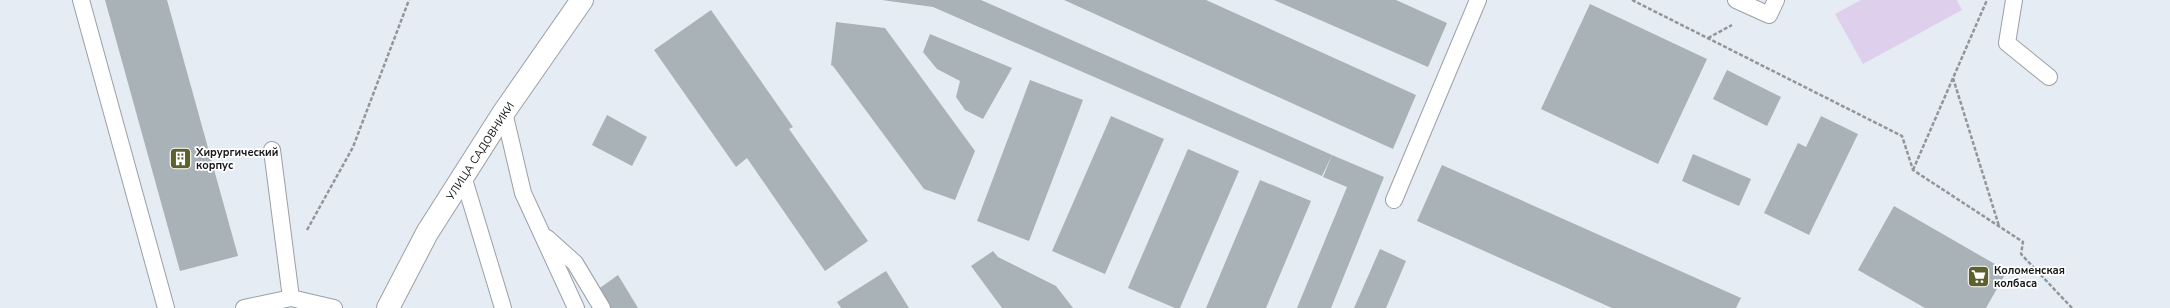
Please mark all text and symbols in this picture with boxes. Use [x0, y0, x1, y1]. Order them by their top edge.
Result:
street label: УЛИЦА САДОВНИКИ [442, 99, 518, 204]
building icon: Хирургический корпус [167, 145, 193, 171]
place label: Хирургический корпус [195, 145, 278, 173]
supermarket icon: Коломенская колбаса [1965, 263, 1991, 289]
place label: Коломенская колбаса [1994, 263, 2065, 291]

